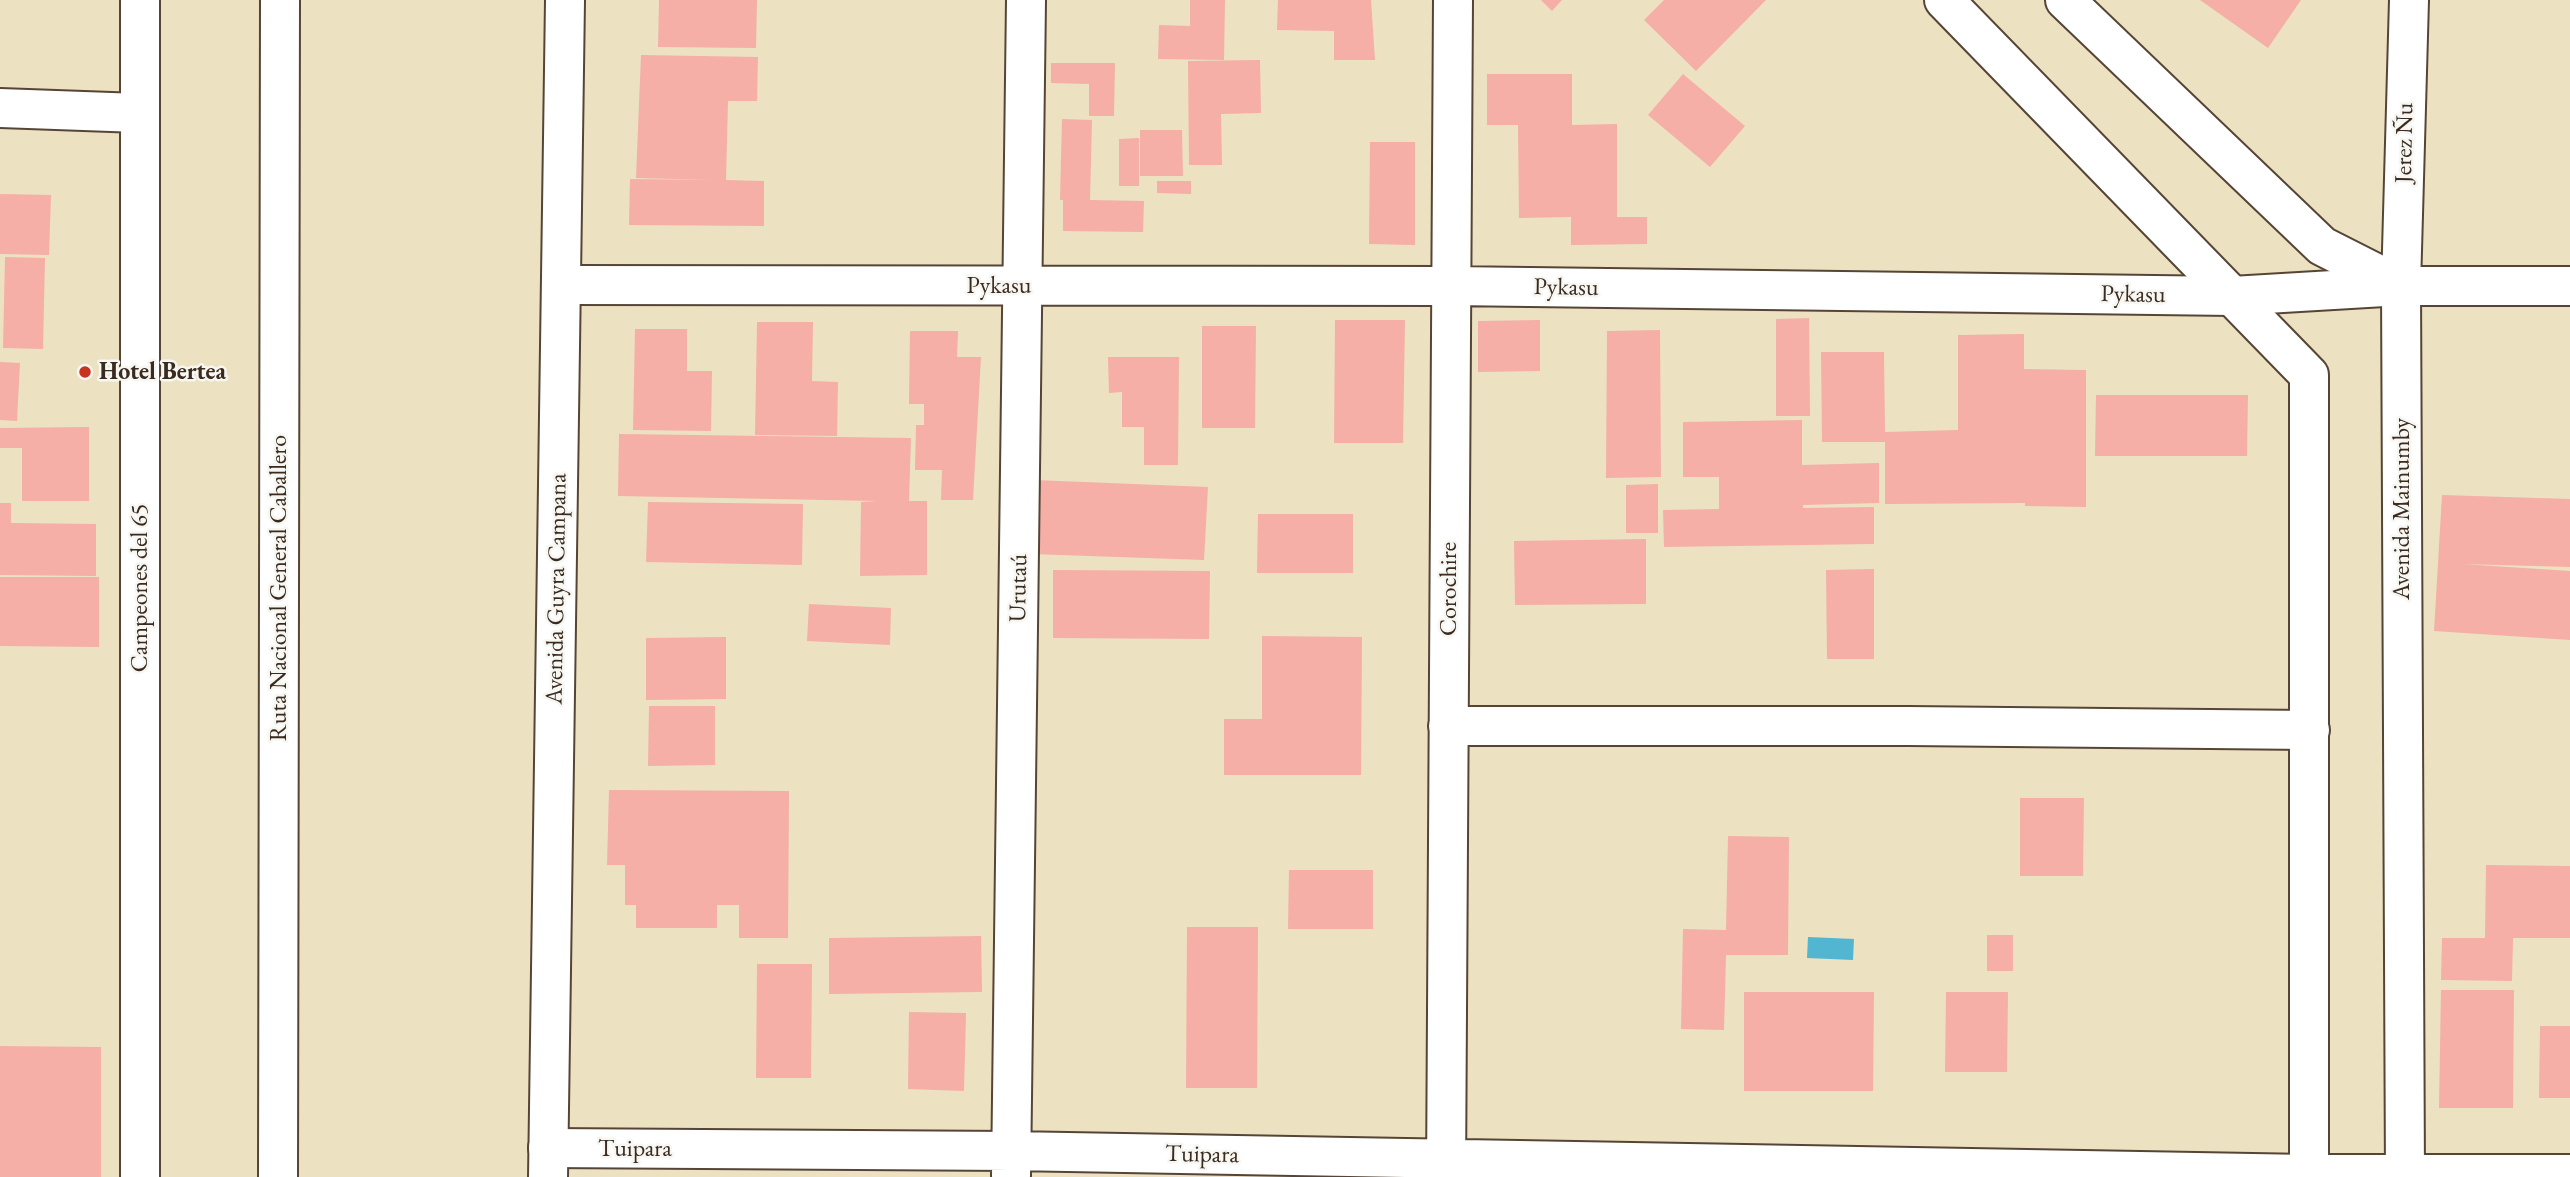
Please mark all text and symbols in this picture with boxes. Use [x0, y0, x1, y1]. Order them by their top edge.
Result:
street label: Jerez Ñu [2390, 103, 2420, 183]
street label: Pykasu [967, 272, 1031, 300]
street label: Pykasu [1533, 273, 1599, 303]
street label: Pykasu [2100, 280, 2166, 310]
place label: Hotel Bertea [99, 358, 226, 386]
marker: Hotel Bertea [77, 364, 93, 380]
street label: Avenida Mainumby [2388, 418, 2416, 600]
street label: Ruta Nacional General Caballero [265, 435, 293, 741]
street label: Avenida Guyra Campana [541, 473, 573, 705]
street label: Campeones del 65 [126, 504, 154, 672]
street label: Corochire [1435, 542, 1463, 636]
street label: Urutaú [1004, 554, 1034, 622]
street label: Tuipara [598, 1135, 672, 1163]
street label: Tuipara [1165, 1140, 1239, 1170]

